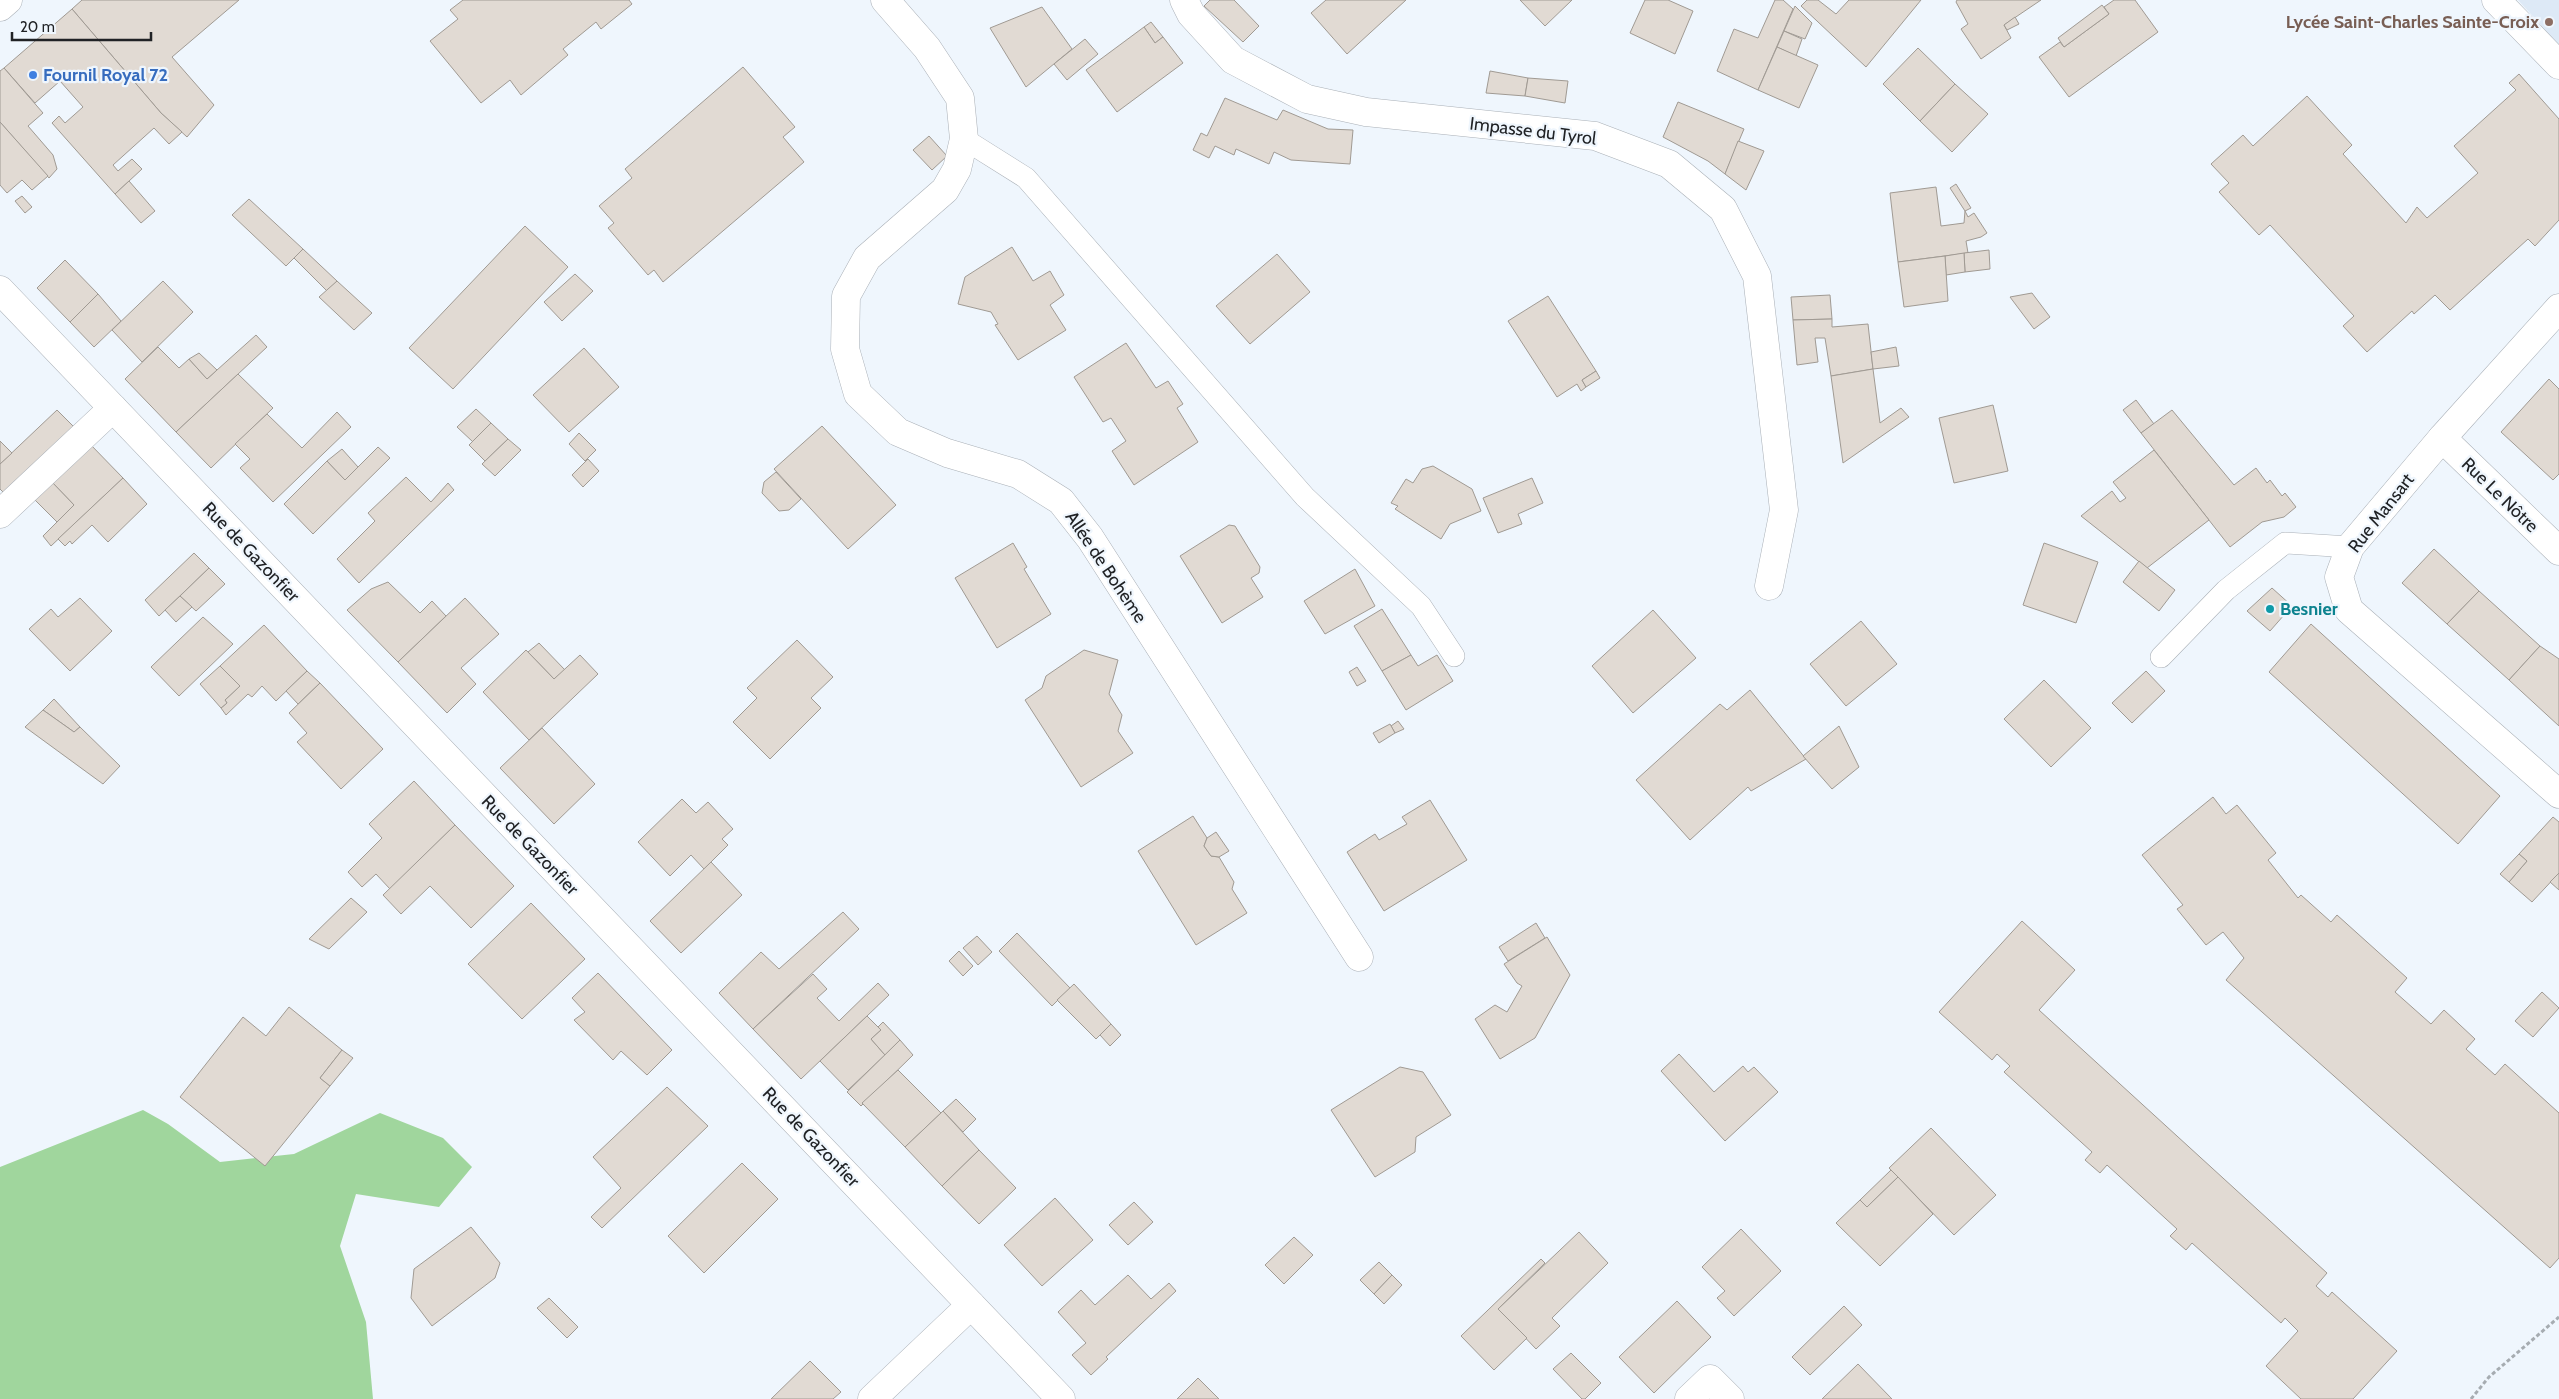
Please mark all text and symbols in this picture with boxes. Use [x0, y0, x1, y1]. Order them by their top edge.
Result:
scale bar [12, 10, 151, 42]
place label: Lycée Saint-Charles Sainte-Croix [2286, 11, 2539, 33]
marker: Lycée Saint-Charles Sainte-Croix [2543, 16, 2555, 28]
text: 20 m [20, 18, 55, 36]
place label: Fournil Royal 72 [43, 64, 168, 86]
marker: Fournil Royal 72 [27, 69, 39, 81]
street label: Impasse du Tyrol [1468, 112, 1598, 150]
street label: Rue Le Nôtre [2457, 453, 2543, 537]
street label: Rue Mansart [2343, 469, 2419, 557]
street label: Rue de Gazonfier [198, 498, 304, 607]
street label: Allée de Bohème [1061, 507, 1151, 627]
place label: Besnier [2280, 598, 2338, 620]
marker: Besnier [2264, 603, 2276, 615]
street label: Rue de Gazonfier [477, 791, 583, 900]
street label: Rue de Gazonfier [758, 1083, 864, 1192]

